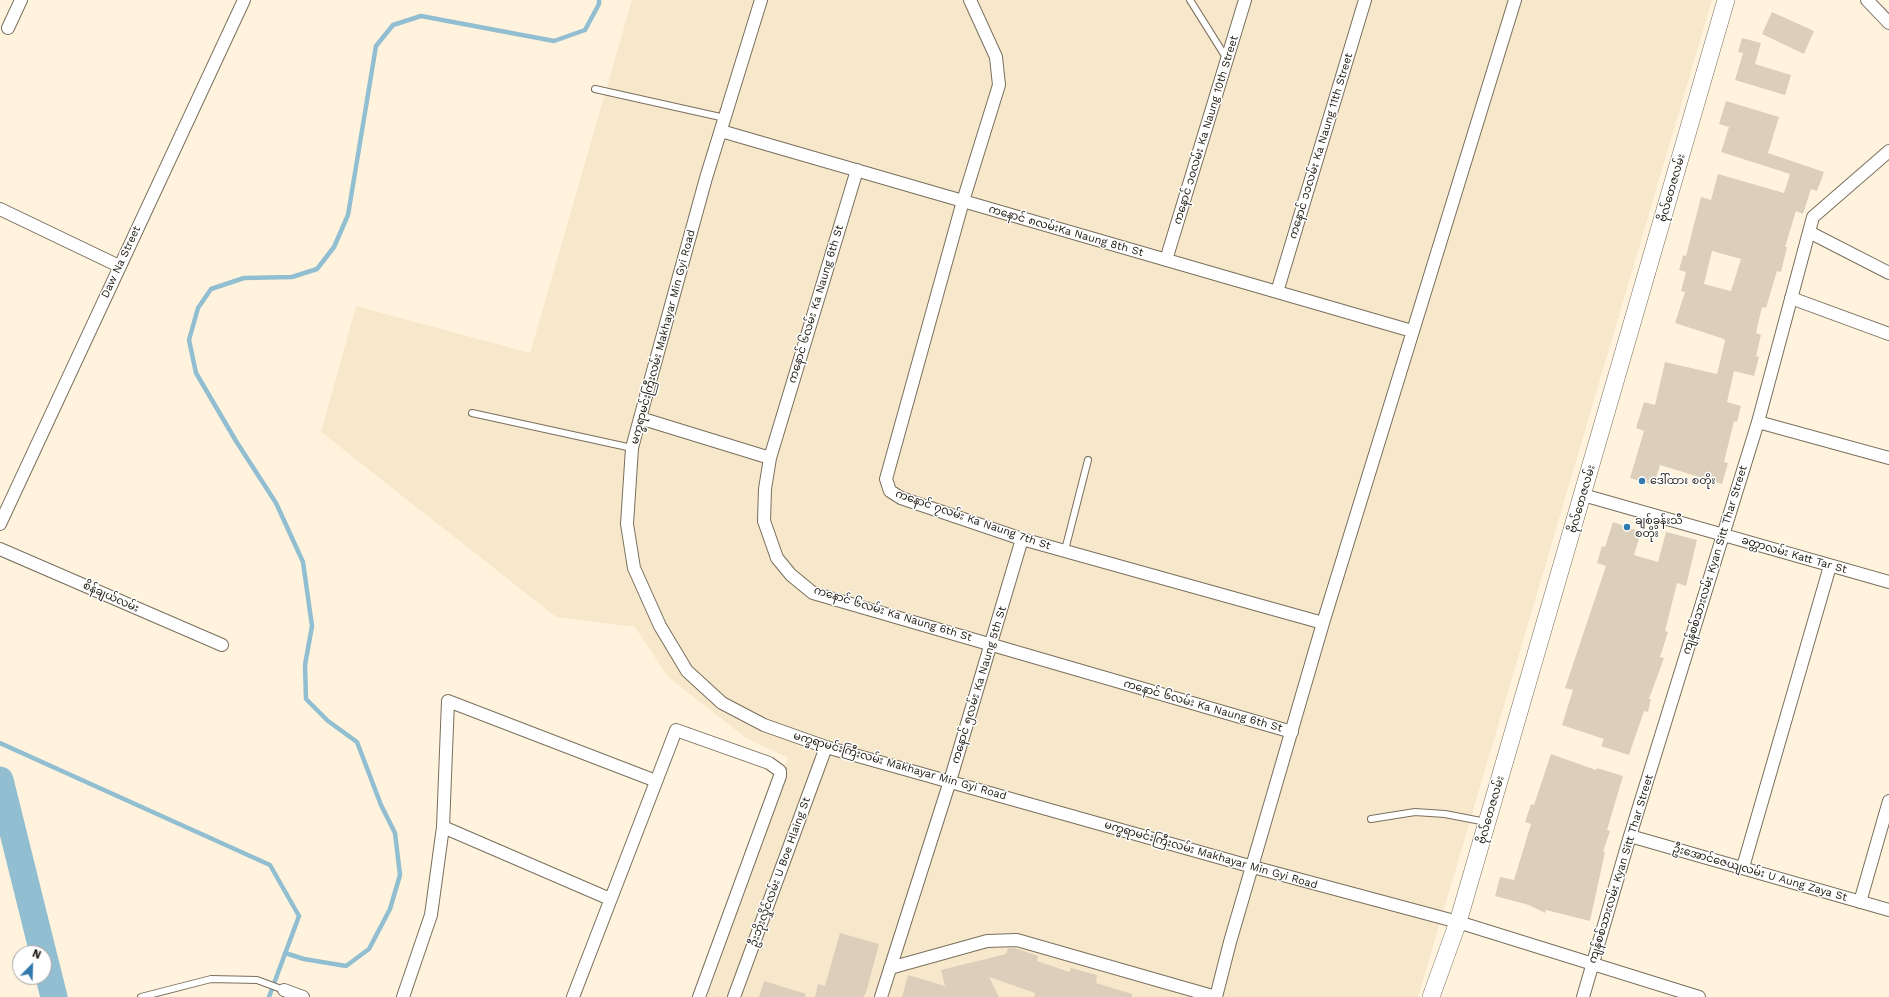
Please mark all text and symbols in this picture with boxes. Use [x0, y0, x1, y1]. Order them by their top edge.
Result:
street label: ကနောင် ၁၀လမ်း Ka Naung 10th Street [1171, 34, 1241, 226]
street label: ကနောင် ၁၁လမ်း Ka Naung 11th Street [1286, 51, 1356, 241]
street label: ဗိုလ်တေဇလမ်း [1656, 152, 1688, 224]
street label: ကနောင် ၈လမ်းKa Naung 8th St [987, 203, 1145, 259]
street label: ကနောင် ၆လမ်း Ka Naung 6th St [786, 223, 846, 385]
street label: Daw Na Street [99, 224, 143, 300]
street label: မက္ခရာမင်းကြီးလမ်း Makhayar Min Gyi Road [628, 228, 698, 446]
street label: ဗိုလ်တေဇလမ်း [1566, 463, 1598, 535]
street label: ကျန်စစ်သားလမ်း Kyan Sitt Thar Street [1680, 464, 1750, 656]
place label: ဒေါ်ထား စတိုး [1650, 474, 1715, 488]
marker: ဒေါ်ထား စတိုး [1637, 476, 1647, 486]
street label: ကနောင် ၇လမ်း Ka Naung 7th St [894, 487, 1052, 553]
place label: ချစ်ခွန်းသီ စတိုး [1635, 514, 1683, 540]
marker: ချစ်ခွန်းသီ စတိုး [1622, 522, 1632, 532]
street label: ခတ္တာလမ်း Katt Tar St [1740, 534, 1848, 576]
street label: စိန်ချယ်လမ်း [81, 579, 141, 615]
street label: ကနောင် ၆လမ်း Ka Naung 6th St [812, 584, 974, 644]
street label: ကနောင် ၅လမ်း Ka Naung 5th St [949, 605, 1009, 765]
street label: ကနောင် ၆လမ်း Ka Naung 6th St [1122, 677, 1284, 735]
street label: မက္ခရာမင်းကြီးလမ်း Makhayar Min Gyi Road [792, 729, 1008, 803]
street label: ကျန်စစ်သားလမ်း Kyan Sitt Thar Street [1586, 773, 1656, 965]
street label: ဗိုလ်တေဇလမ်း [1475, 774, 1507, 846]
street label: ဦးဘိုးလှိုင်လမ်း U Boe Hlaing St [747, 795, 813, 949]
street label: မက္ခရာမင်းကြီးလမ်း Makhayar Min Gyi Road [1103, 818, 1319, 892]
street label: ဦးအောင်ဇေယျလမ်း U Aung Zaya St [1671, 842, 1849, 904]
north arrow [12, 945, 52, 985]
text: N [30, 947, 43, 962]

